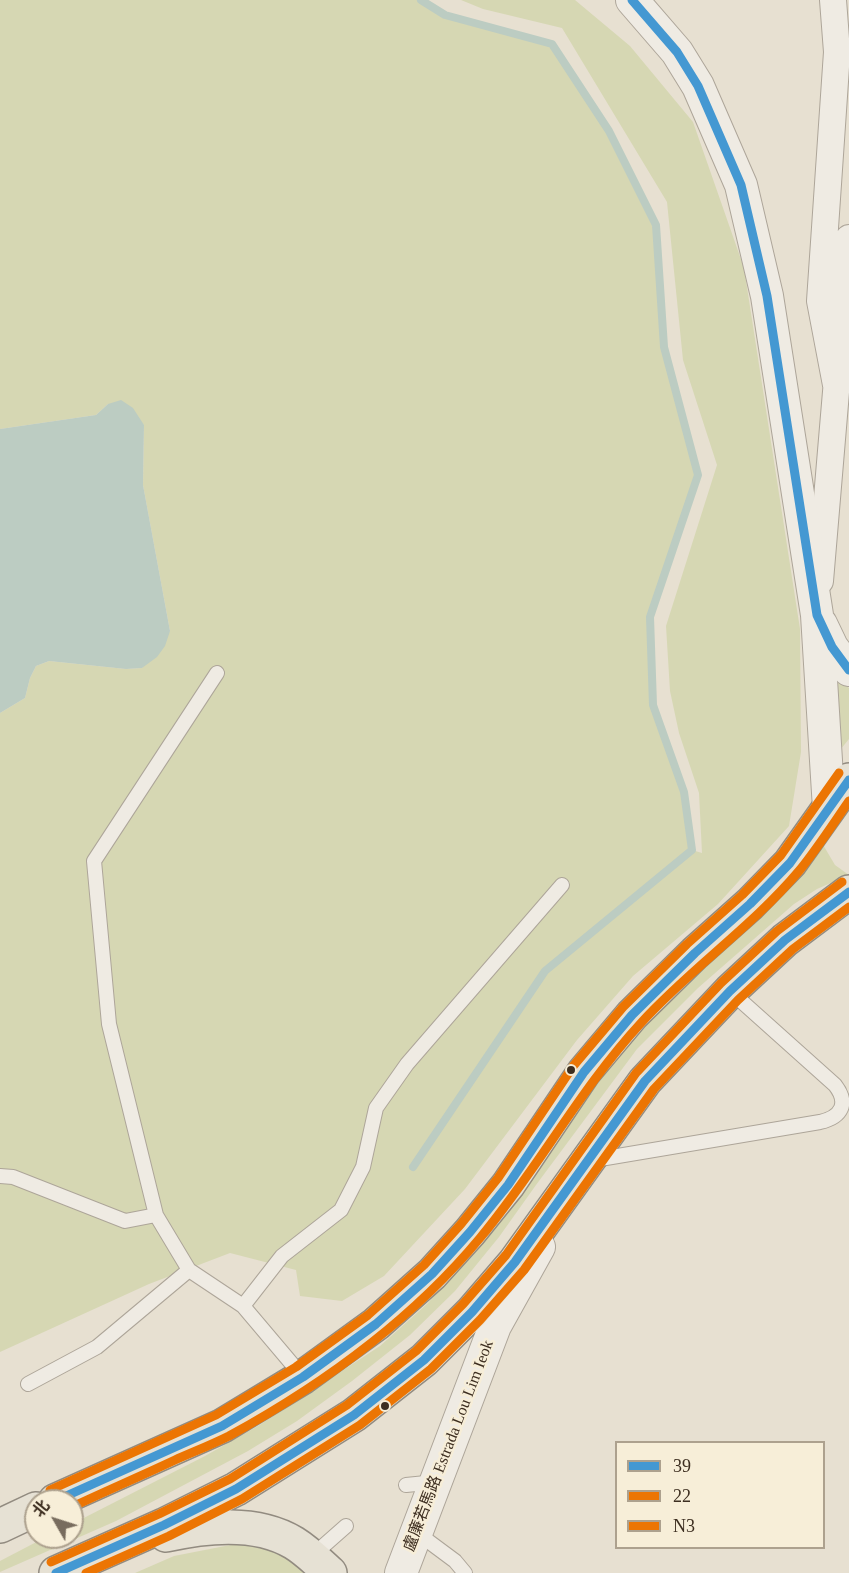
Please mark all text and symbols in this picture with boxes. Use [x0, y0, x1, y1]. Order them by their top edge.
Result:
unlabelled marker [565, 1064, 577, 1076]
street label: 盧廉若馬路 Estrada Lou Lim Ieok [400, 1338, 498, 1554]
unlabelled marker [379, 1400, 391, 1412]
legend [615, 1441, 825, 1549]
text: 39 [673, 1456, 691, 1476]
text: 22 [673, 1486, 691, 1506]
north arrow [24, 1489, 84, 1549]
text: 北 [30, 1497, 53, 1520]
text: N3 [673, 1516, 695, 1536]

